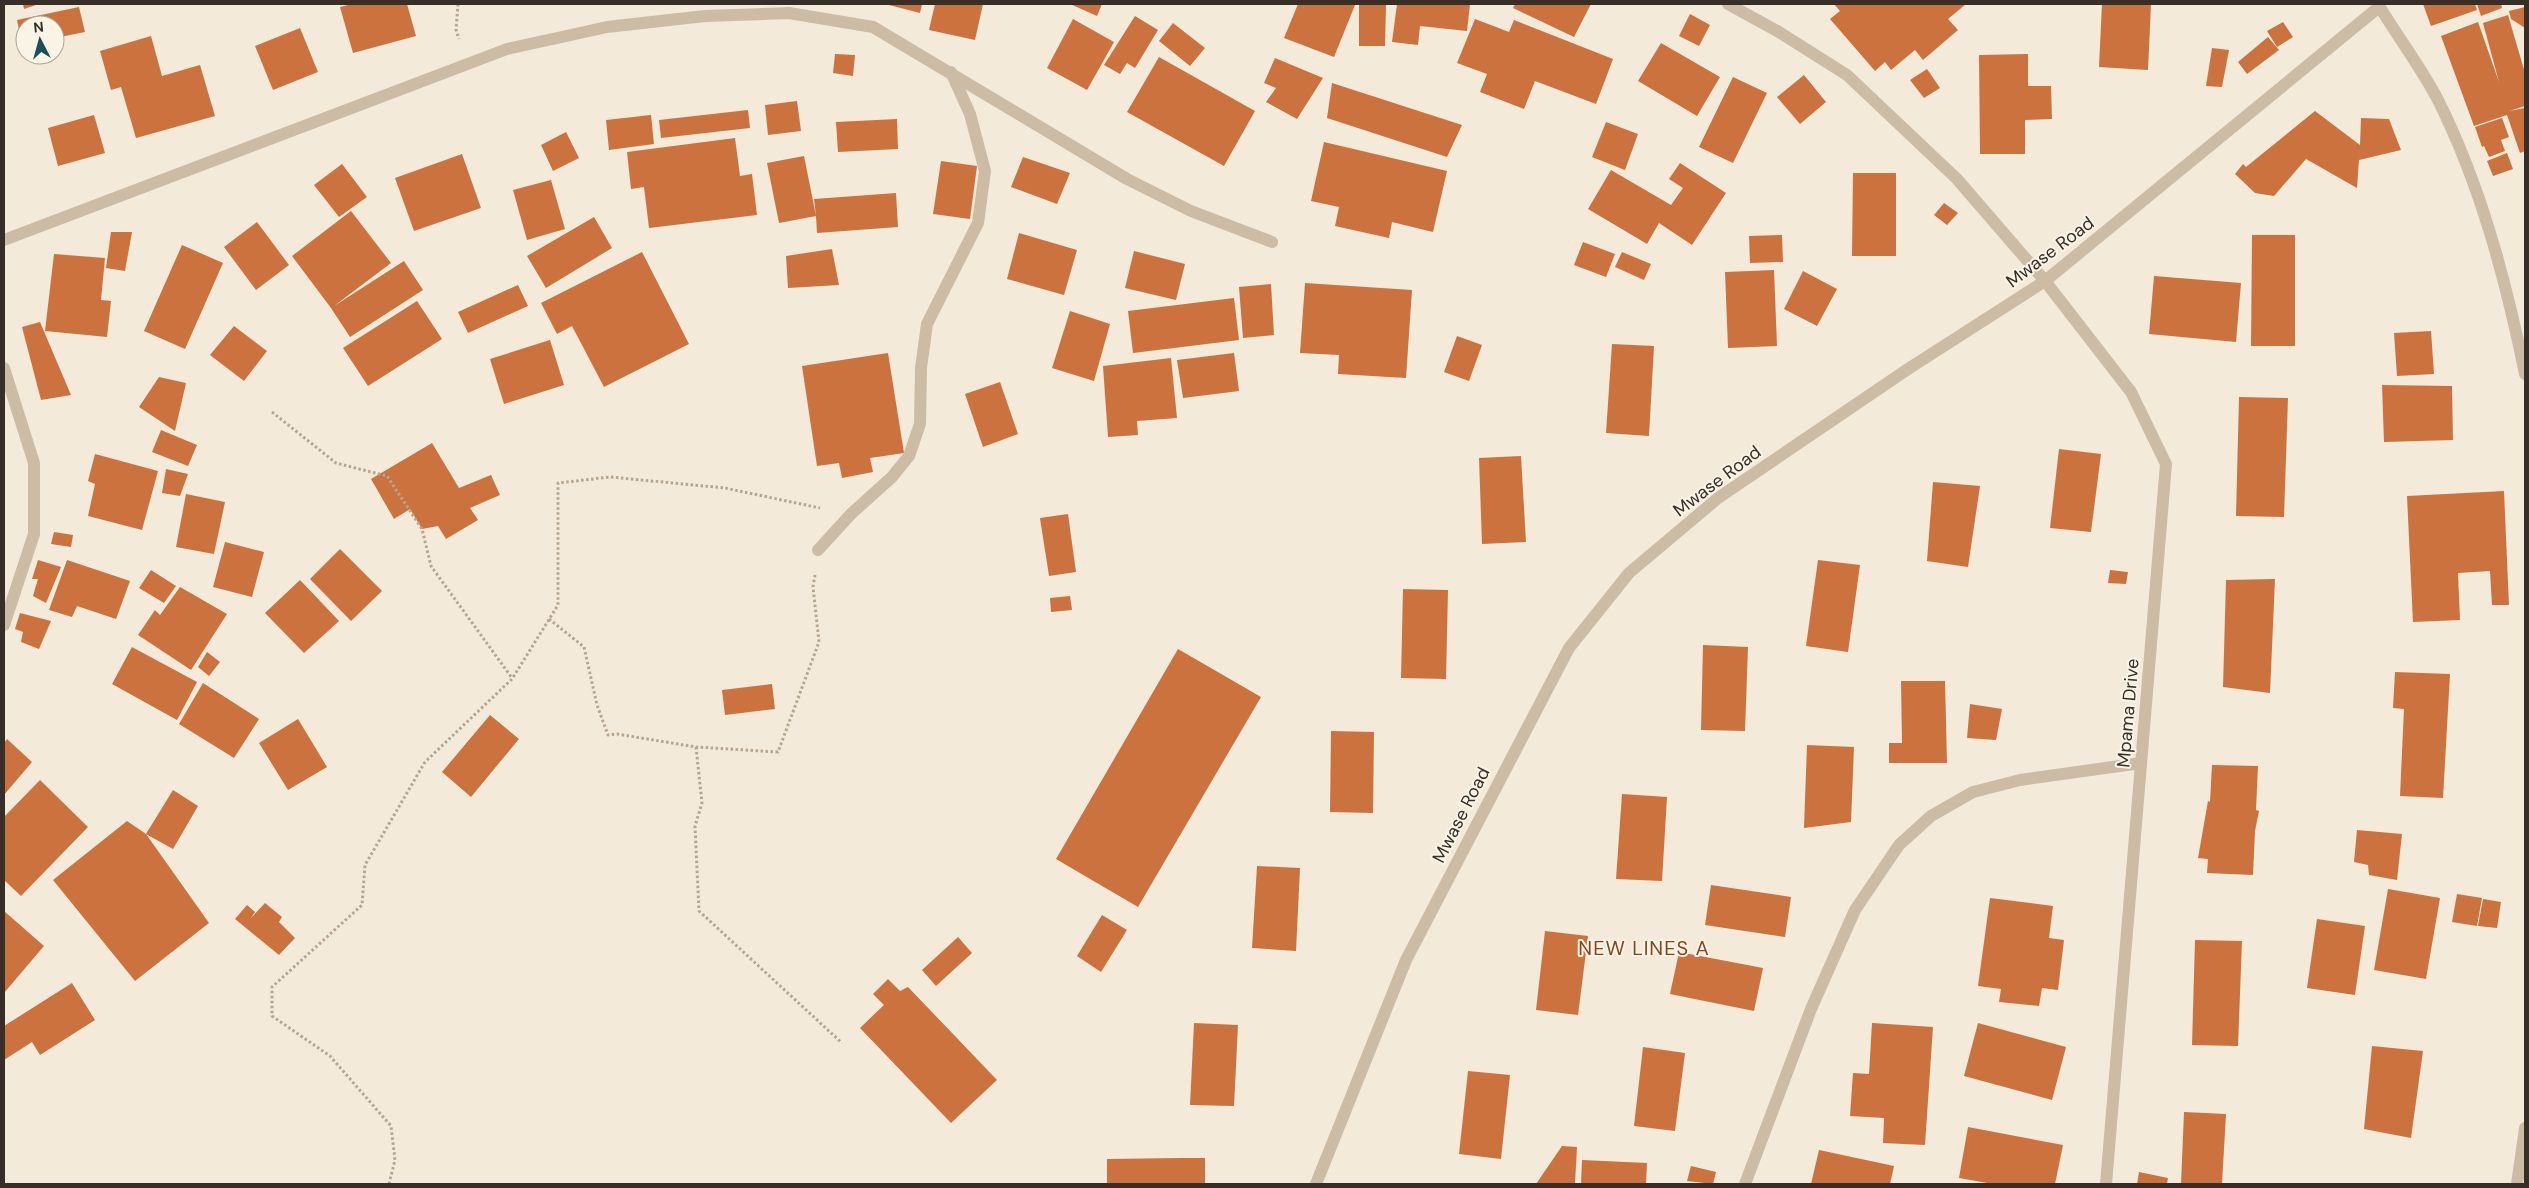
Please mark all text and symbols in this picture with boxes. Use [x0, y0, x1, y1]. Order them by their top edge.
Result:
north arrow [15, 15, 65, 65]
text: N [33, 18, 45, 37]
street label: Mwase Road [2001, 211, 2099, 293]
street label: Mwase Road [1668, 440, 1766, 522]
street label: Mpama Drive [2111, 657, 2145, 769]
street label: Mwase Road [1427, 763, 1495, 867]
district label: NEW LINES A [1578, 935, 1710, 961]

